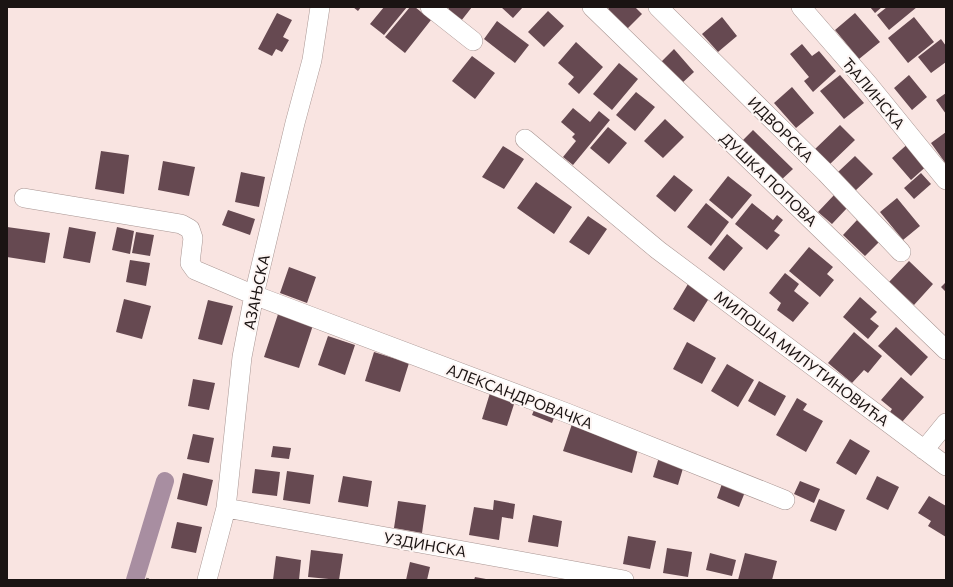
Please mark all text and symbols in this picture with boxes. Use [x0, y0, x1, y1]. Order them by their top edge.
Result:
street label: ЂАЛИНСКА [839, 54, 909, 132]
street label: ИДВОРСКА [745, 93, 817, 165]
street label: ДУШКА ПОПОВА [717, 128, 821, 230]
street label: АЗАЊСКА [239, 253, 273, 331]
street label: МИЛОША МИЛУТИНОВИЋА [711, 287, 893, 429]
street label: АЛЕКСАНДРОВАЧКА [444, 360, 596, 432]
street label: УЗДИНСКА [382, 528, 468, 560]

